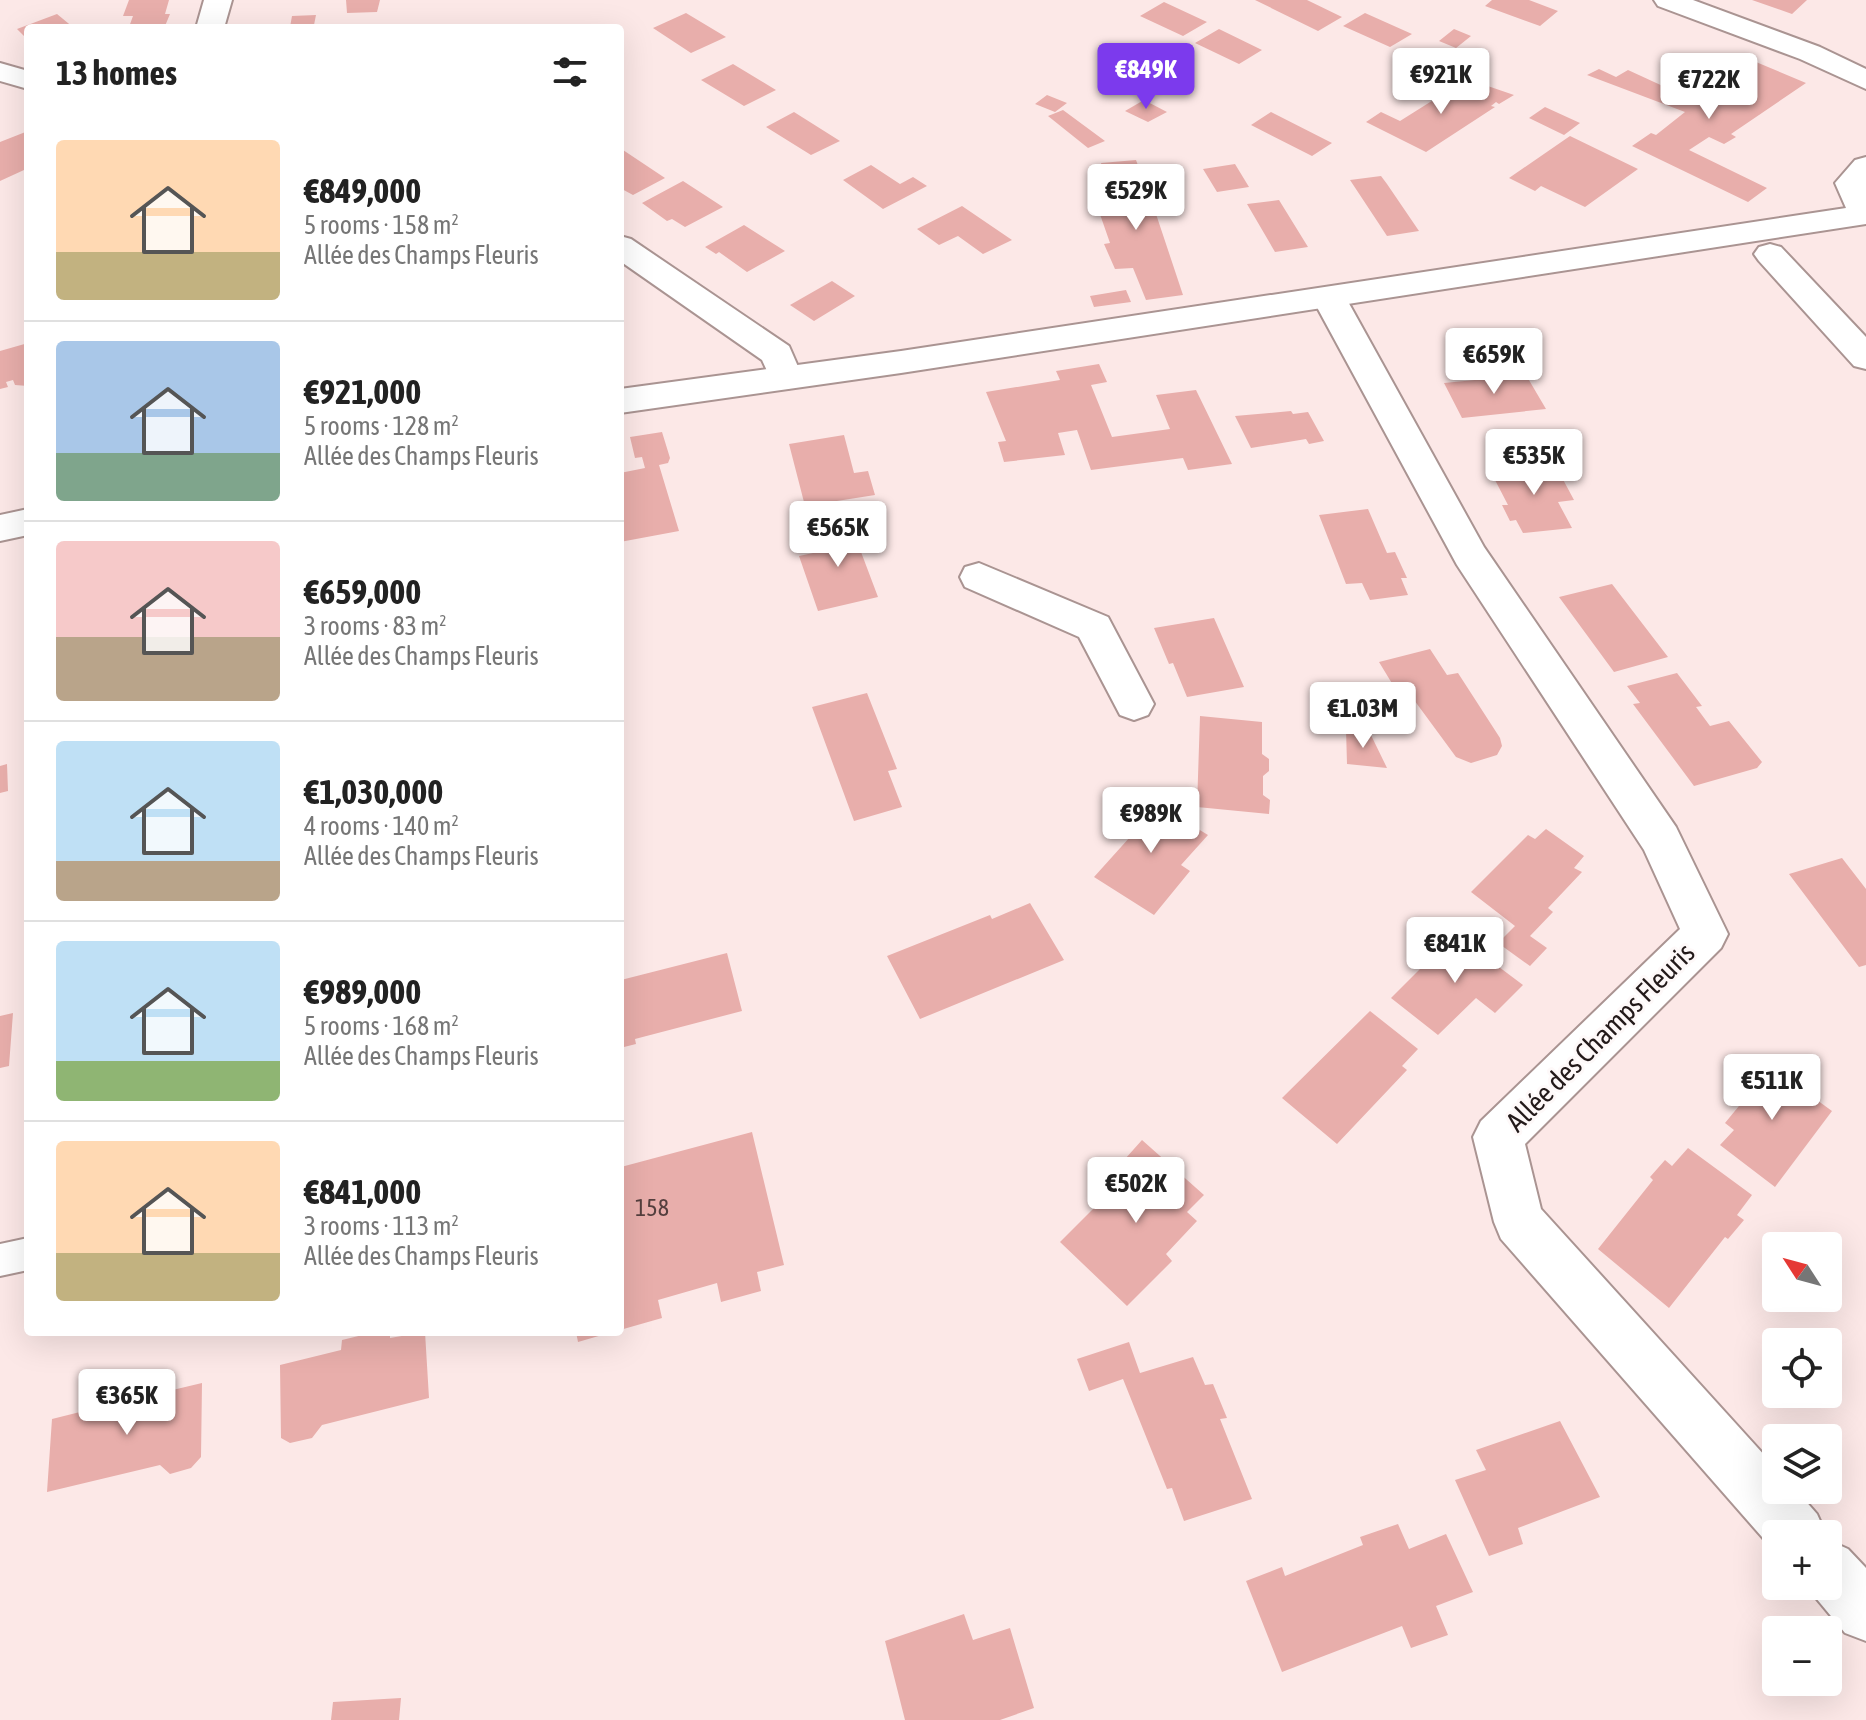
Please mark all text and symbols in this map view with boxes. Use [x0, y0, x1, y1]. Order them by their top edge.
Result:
pin: €849K [1090, 43, 1202, 111]
pin: €921K [1385, 48, 1497, 116]
icon: filters [548, 50, 592, 94]
text: 13 homes [56, 53, 177, 92]
pin: €722K [1653, 53, 1765, 121]
text: €849K [1115, 54, 1177, 84]
text: €921K [1410, 59, 1472, 89]
text: €722K [1678, 64, 1740, 94]
pin: €529K [1080, 164, 1192, 232]
text: €849,000 [304, 171, 421, 210]
icon: home [120, 172, 216, 268]
text: €529K [1105, 175, 1167, 205]
text: 5 rooms · 158 m² [304, 210, 459, 240]
text: Allée des Champs Fleuris [304, 240, 539, 270]
pin: €659K [1438, 328, 1550, 396]
text: €659K [1463, 339, 1525, 369]
text: €921,000 [304, 372, 421, 411]
icon: home [120, 373, 216, 469]
text: 5 rooms · 128 m² [304, 411, 459, 441]
pin: €535K [1478, 429, 1590, 497]
text: €535K [1503, 440, 1565, 470]
text: Allée des Champs Fleuris [304, 441, 539, 471]
pin: €565K [782, 501, 894, 569]
text: €565K [807, 512, 869, 542]
text: €659,000 [304, 572, 421, 611]
icon: home [120, 573, 216, 669]
text: 3 rooms · 83 m² [304, 611, 446, 641]
text: Allée des Champs Fleuris [304, 641, 539, 671]
pin: €1.03M [1298, 682, 1428, 750]
text: €1.03M [1328, 693, 1398, 723]
text: €1,030,000 [304, 772, 443, 811]
icon: home [120, 773, 216, 869]
pin: €989K [1095, 787, 1207, 855]
text: €989K [1120, 798, 1182, 828]
text: 4 rooms · 140 m² [304, 811, 459, 841]
text: Allée des Champs Fleuris [304, 841, 539, 871]
pin: €841K [1399, 917, 1511, 985]
text: €841K [1424, 928, 1486, 958]
street label: Allée des Champs Fleuris [1499, 936, 1701, 1138]
text: €989,000 [304, 972, 421, 1011]
icon: home [120, 973, 216, 1069]
text: 5 rooms · 168 m² [304, 1011, 459, 1041]
text: Allée des Champs Fleuris [304, 1041, 539, 1071]
pin: €511K [1716, 1054, 1828, 1122]
text: €511K [1741, 1065, 1803, 1095]
pin: €502K [1080, 1157, 1192, 1225]
text: €502K [1105, 1168, 1167, 1198]
text: €841,000 [304, 1172, 421, 1211]
icon: home [120, 1173, 216, 1269]
house number: 158 [635, 1194, 669, 1221]
text: 3 rooms · 113 m² [304, 1211, 459, 1241]
north arrow [1762, 1232, 1842, 1312]
map controls [1762, 1232, 1842, 1696]
text: Allée des Champs Fleuris [304, 1241, 539, 1271]
button: locate [1762, 1328, 1842, 1408]
pin: €365K [71, 1369, 183, 1437]
text: €365K [96, 1380, 158, 1410]
button: layers [1762, 1424, 1842, 1504]
button: + [1762, 1520, 1842, 1600]
button: − [1762, 1616, 1842, 1696]

